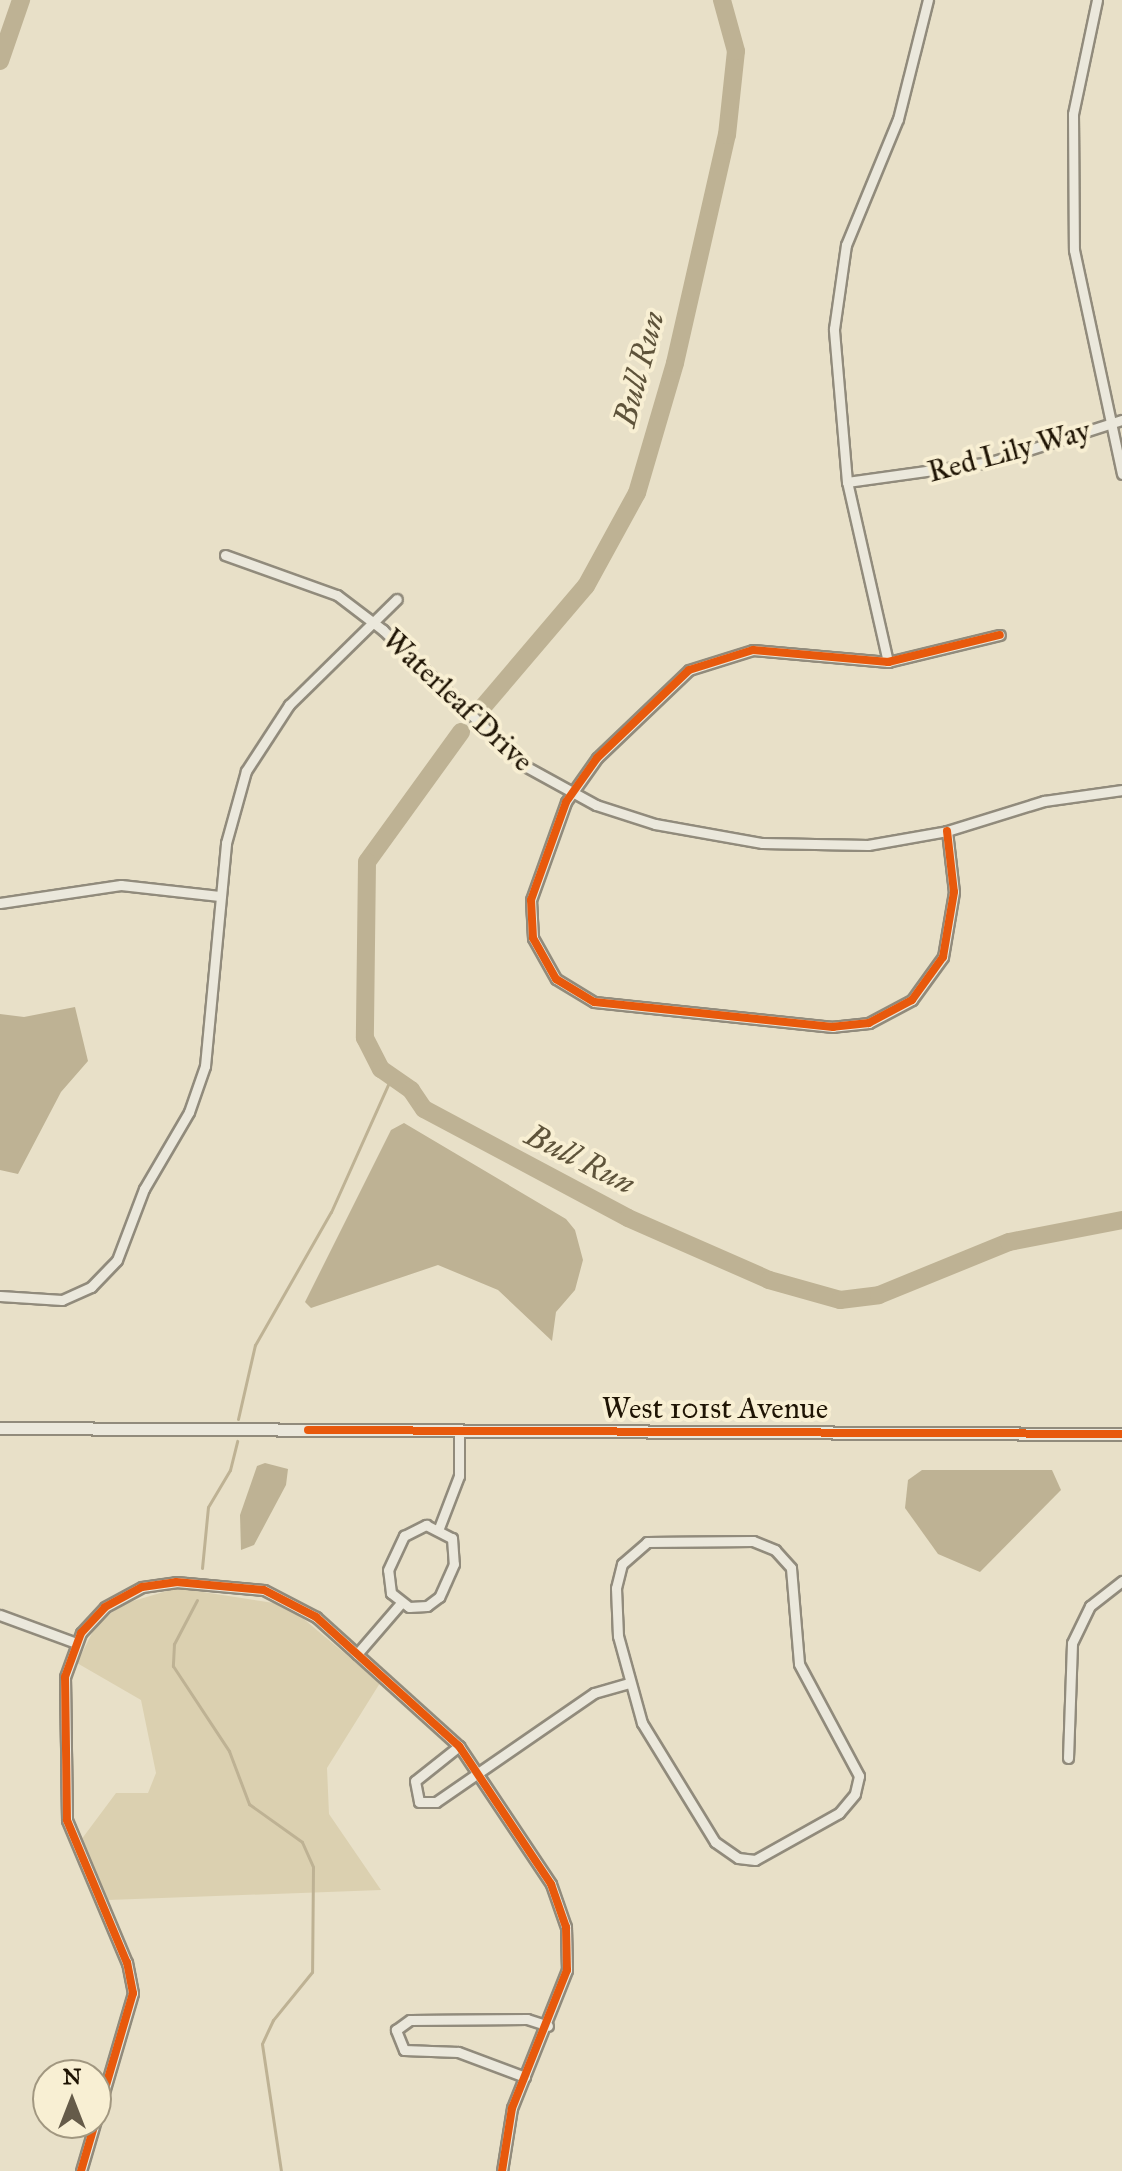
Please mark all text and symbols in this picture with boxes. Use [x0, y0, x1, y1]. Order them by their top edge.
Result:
water label: Bull Run [606, 307, 674, 431]
street label: Red Lily Way [924, 412, 1094, 490]
street label: Waterleaf Drive [375, 621, 541, 779]
water label: Bull Run [519, 1116, 641, 1204]
street label: West 101st Avenue [602, 1390, 828, 1426]
north arrow [32, 2059, 112, 2139]
text: N [63, 2063, 81, 2090]

